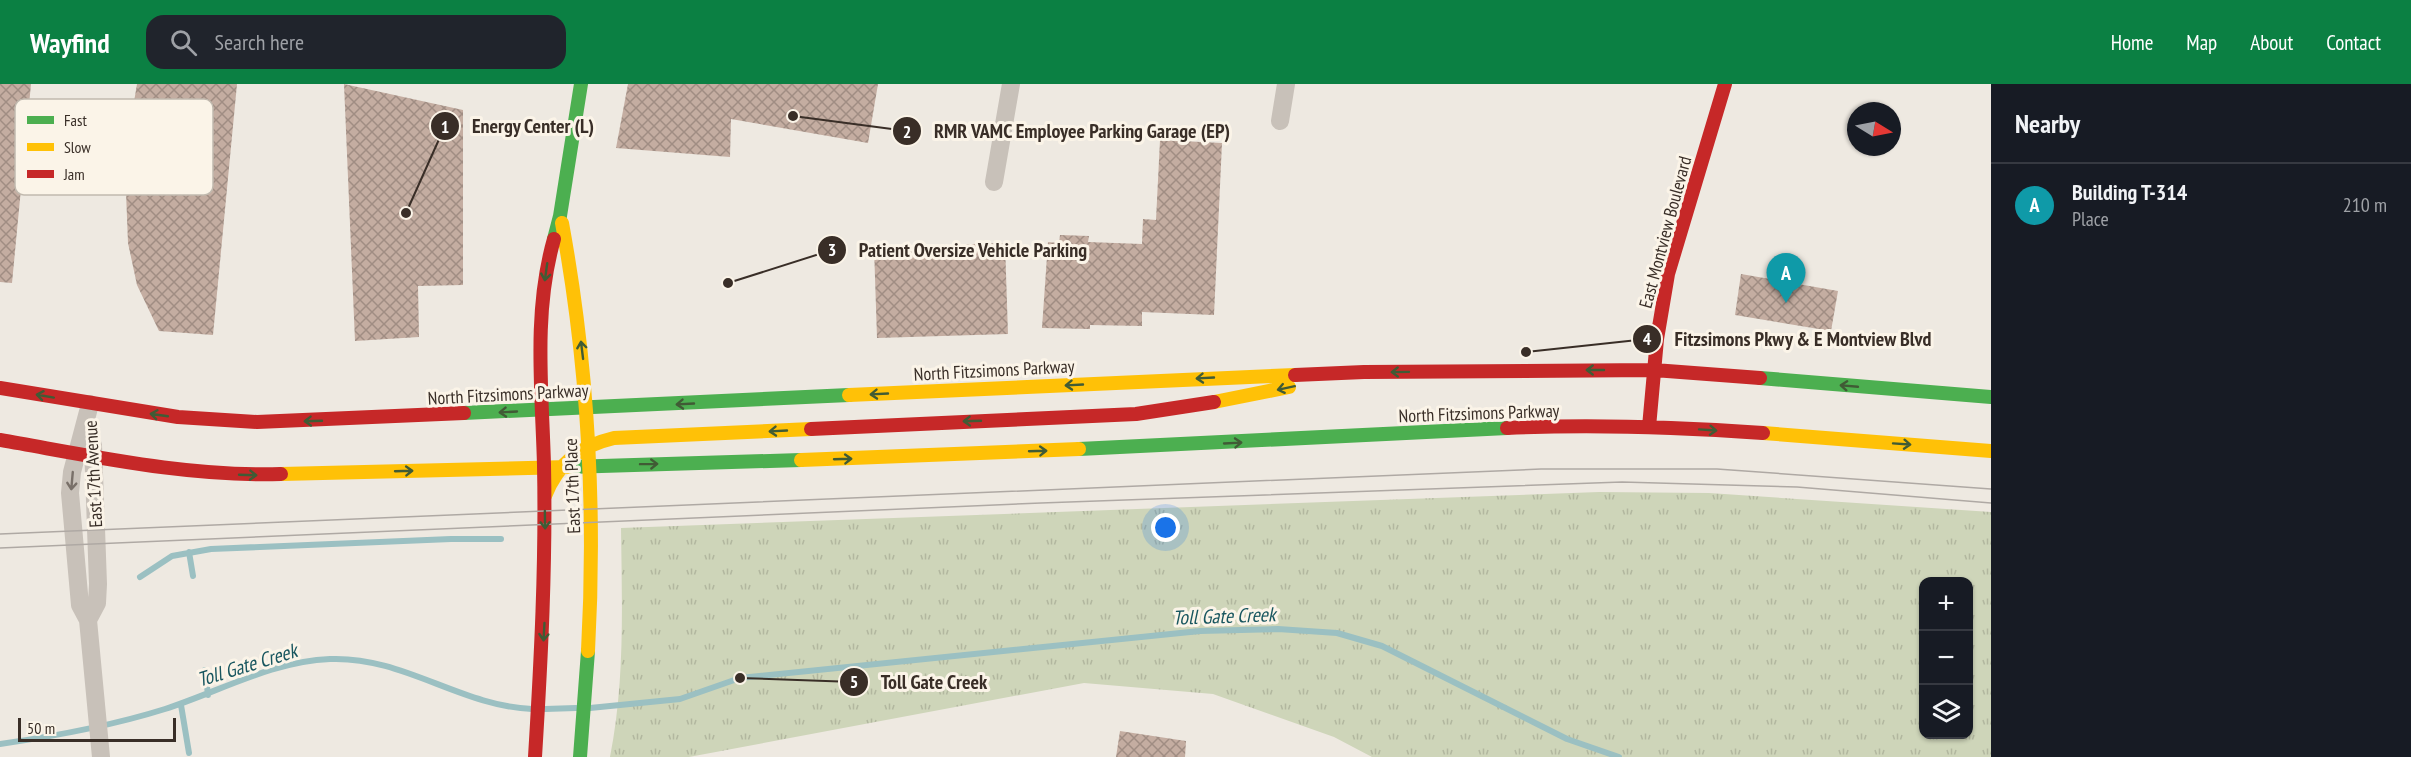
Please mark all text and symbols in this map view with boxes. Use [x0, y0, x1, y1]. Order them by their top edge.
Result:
search box [146, 15, 566, 69]
text: Wayfind [30, 24, 110, 61]
icon: search [167, 26, 200, 59]
text: Search here [215, 28, 304, 56]
text: Home [2111, 29, 2153, 56]
text: Map [2186, 29, 2217, 56]
text: About [2250, 29, 2293, 56]
text: Contact [2326, 29, 2381, 56]
legend [15, 99, 213, 195]
north arrow [1847, 102, 1901, 156]
callout: Energy Center (L) [430, 107, 607, 145]
text: Nearby [2015, 107, 2080, 140]
text: Fast [64, 110, 87, 130]
callout: RMR VAMC Employee Parking Garage (EP) [892, 112, 1243, 150]
text: Energy Center (L) [472, 113, 594, 139]
text: 1 [441, 115, 449, 138]
text: RMR VAMC Employee Parking Garage (EP) [934, 118, 1230, 144]
text: 2 [903, 120, 911, 143]
text: Slow [64, 137, 91, 157]
street label: East Montview Boulevard [1634, 154, 1696, 310]
text: Jam [63, 164, 85, 184]
text: Building T-314 [2072, 178, 2187, 206]
text: A [2029, 192, 2040, 218]
text: 210 m [2343, 192, 2387, 218]
text: Place [2072, 206, 2109, 232]
callout: Patient Oversize Vehicle Parking [817, 231, 1100, 269]
text: Patient Oversize Vehicle Parking [859, 237, 1087, 263]
text: 3 [828, 238, 836, 261]
pin: A [1766, 254, 1806, 303]
one-way arrow [541, 262, 552, 282]
callout: Fitzsimons Pkwy & E Montview Blvd [1632, 320, 1944, 358]
text: Fitzsimons Pkwy & E Montview Blvd [1675, 326, 1932, 352]
text: 4 [1643, 327, 1652, 350]
one-way arrow [576, 341, 587, 361]
street label: North Fitzsimons Parkway [913, 354, 1075, 386]
one-way arrow [1586, 364, 1606, 376]
one-way arrow [1391, 366, 1411, 377]
one-way arrow [1196, 373, 1216, 384]
street label: North Fitzsimons Parkway [427, 378, 589, 410]
one-way arrow [1065, 379, 1085, 390]
one-way arrow [1839, 380, 1859, 391]
one-way arrow [1277, 383, 1296, 394]
one-way arrow [870, 389, 890, 400]
one-way arrow [36, 390, 55, 401]
one-way arrow [675, 398, 695, 409]
street label: North Fitzsimons Parkway [1398, 399, 1560, 427]
one-way arrow [498, 407, 518, 418]
one-way arrow [149, 409, 169, 420]
one-way arrow [304, 415, 324, 427]
one-way arrow [963, 416, 983, 427]
street label: East 17th Avenue [79, 420, 107, 528]
one-way arrow [1697, 424, 1717, 435]
one-way arrow [768, 425, 788, 436]
one-way arrow [1223, 437, 1243, 448]
street label: East 17th Place [559, 438, 585, 534]
one-way arrow [1892, 439, 1912, 450]
one-way arrow [1028, 445, 1048, 456]
one-way arrow [833, 453, 853, 464]
one-way arrow [638, 458, 658, 470]
one-way arrow [394, 466, 414, 477]
one-way arrow [237, 469, 257, 481]
one-way arrow [66, 471, 77, 490]
one-way arrow [539, 509, 551, 529]
your location [1151, 513, 1180, 542]
map controls [1919, 577, 1973, 739]
button: + [1919, 577, 1973, 631]
water label: Toll Gate Creek [1172, 601, 1278, 631]
one-way arrow [538, 621, 549, 641]
button: − [1919, 631, 1973, 685]
water label: Toll Gate Creek [194, 637, 302, 693]
callout: Toll Gate Creek [839, 663, 1000, 701]
text: Toll Gate Creek [881, 669, 988, 695]
text: 5 [850, 670, 858, 693]
button: layers [1919, 685, 1973, 739]
scale bar [18, 715, 176, 742]
text: 50 m [27, 718, 55, 738]

